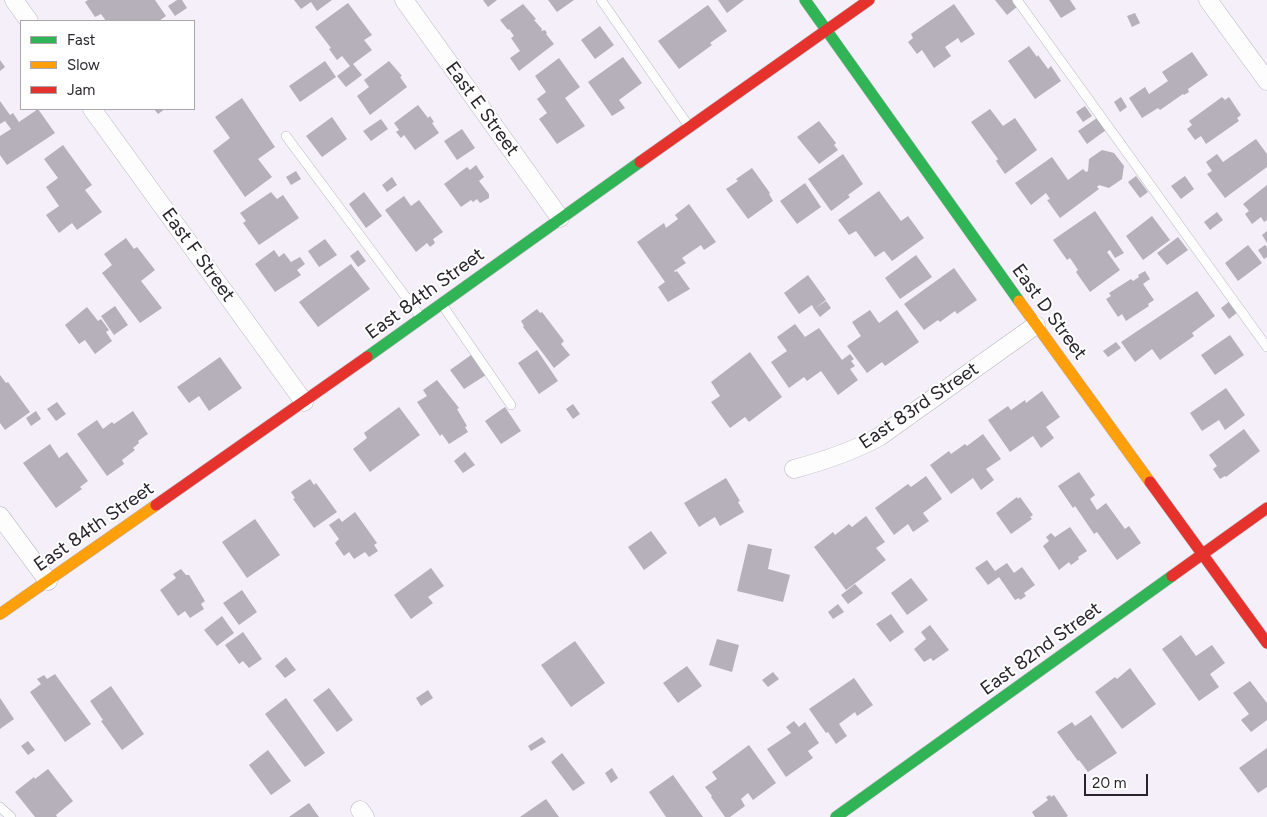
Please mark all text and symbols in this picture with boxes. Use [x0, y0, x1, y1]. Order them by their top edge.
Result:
legend [20, 20, 195, 110]
text: Fast [67, 31, 95, 49]
text: Slow [67, 56, 100, 74]
street label: East E Street [440, 57, 524, 161]
text: Jam [67, 81, 95, 99]
street label: East F Street [156, 204, 240, 306]
street label: East 84th Street [361, 243, 489, 345]
street label: East D Street [1007, 260, 1091, 364]
street label: East 83rd Street [855, 358, 983, 454]
street label: East 84th Street [30, 477, 158, 577]
street label: East 82nd Street [976, 598, 1106, 700]
scale bar [1087, 764, 1151, 796]
text: 20 m [1092, 774, 1126, 792]

